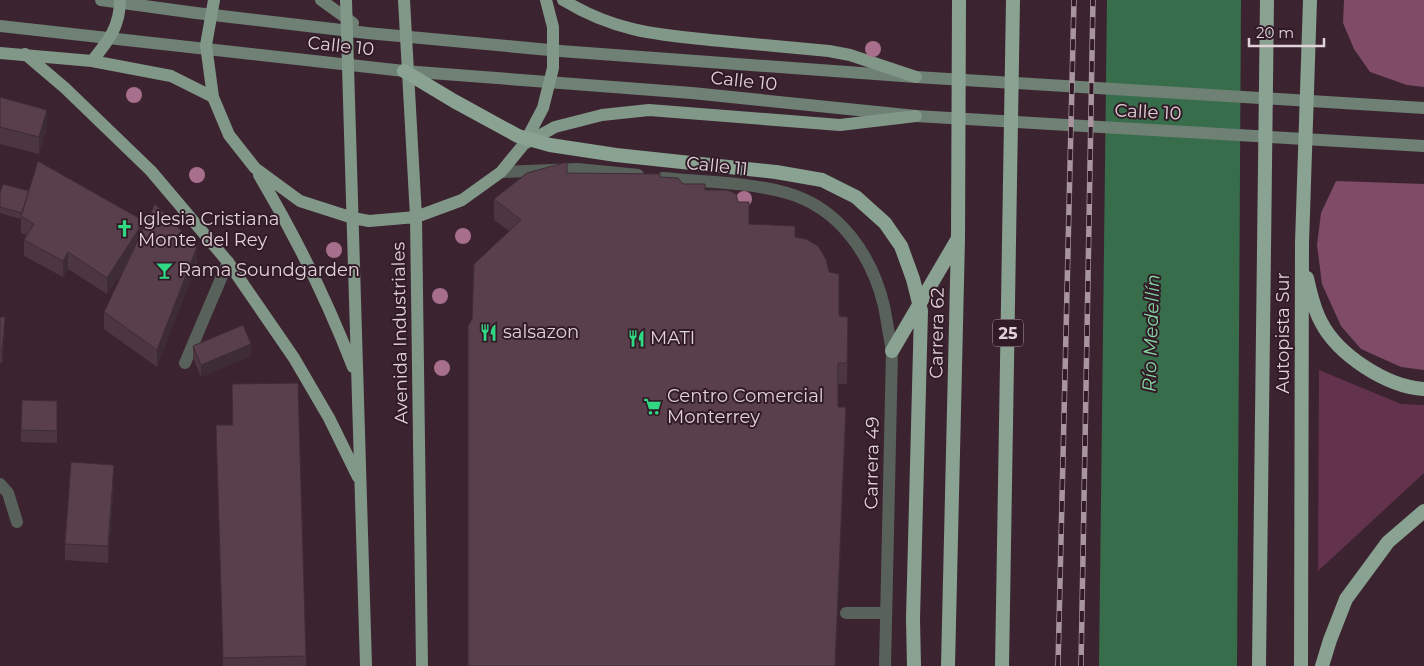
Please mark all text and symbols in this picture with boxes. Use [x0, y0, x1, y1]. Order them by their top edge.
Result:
scale bar [1249, 15, 1324, 47]
text: 20 m [1256, 23, 1294, 42]
street label: Calle 10 [307, 32, 375, 60]
street label: Calle 10 [710, 67, 778, 95]
street label: Calle 10 [1114, 99, 1182, 125]
street label: Calle 11 [685, 152, 749, 180]
place label: Iglesia Cristiana Monte del Rey [138, 208, 279, 251]
church icon: Iglesia Cristiana Monte del Rey [114, 219, 134, 239]
street label: Avenida Industriales [387, 241, 413, 424]
place label: Rama Soundgarden [178, 259, 360, 281]
bar icon: Rama Soundgarden [154, 260, 174, 280]
street label: Autopista Sur [1272, 272, 1294, 394]
water label: Río Medellín [1137, 274, 1165, 392]
street label: Carrera 62 [925, 287, 949, 379]
road number: 25 [993, 319, 1023, 346]
place label: salsazon [503, 321, 579, 343]
restaurant icon: salsazon [479, 322, 499, 342]
place label: MATI [650, 327, 695, 349]
restaurant icon: MATI [626, 328, 646, 348]
place label: Centro Comercial Monterrey [667, 385, 824, 428]
supermarket icon: Centro Comercial Monterrey [643, 396, 663, 416]
street label: Carrera 49 [860, 416, 884, 510]

